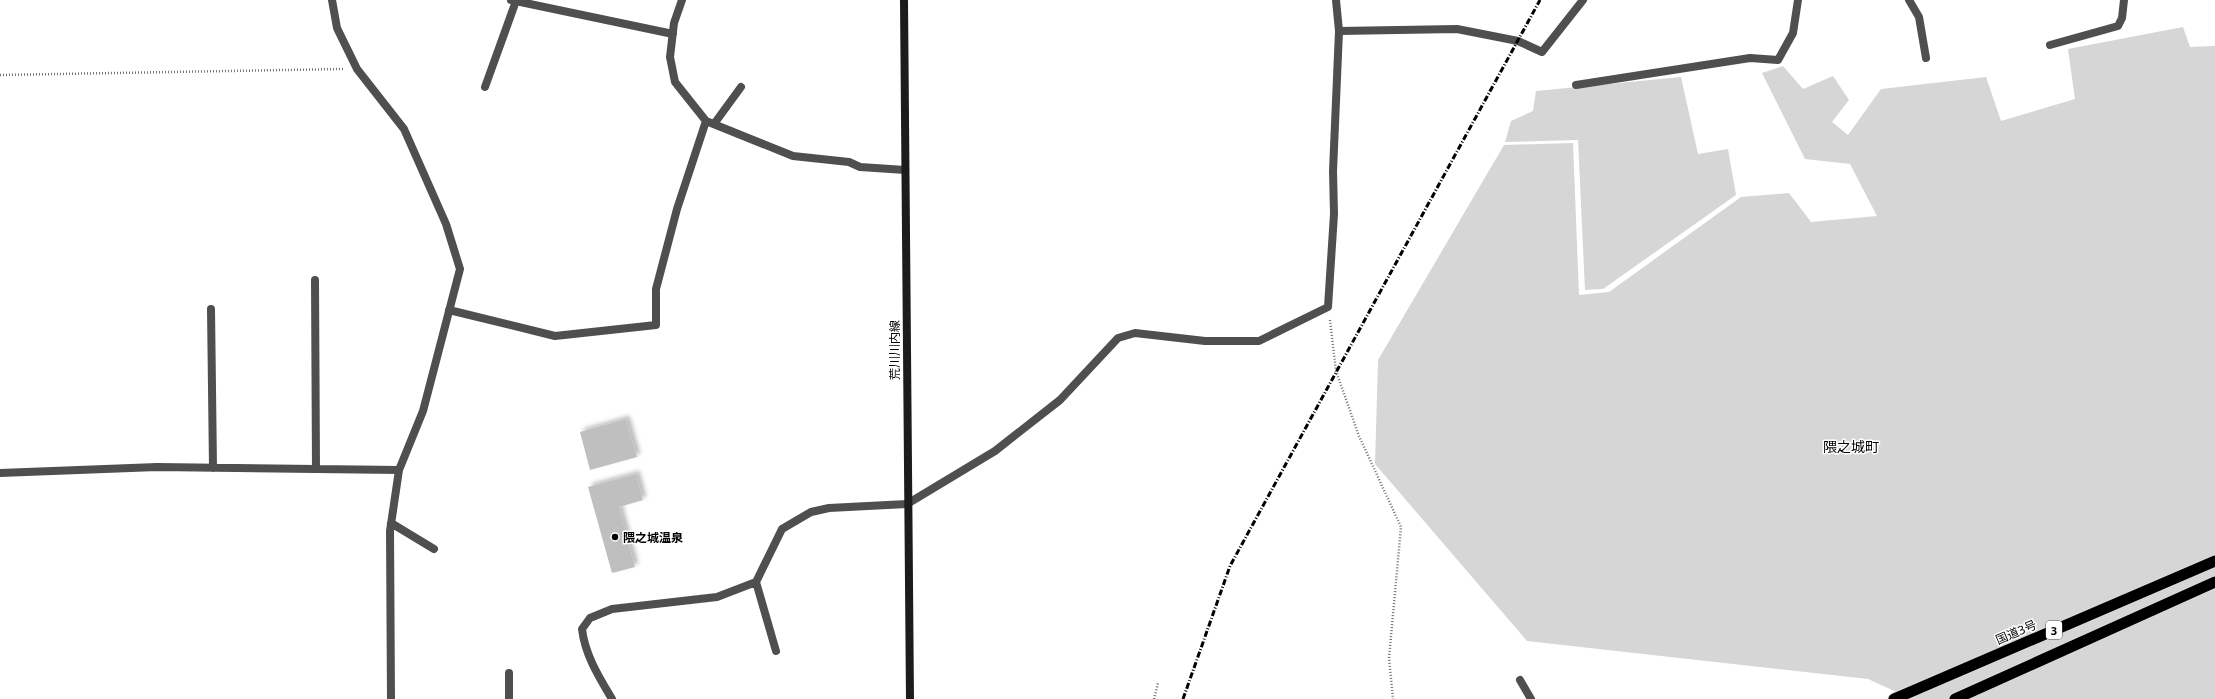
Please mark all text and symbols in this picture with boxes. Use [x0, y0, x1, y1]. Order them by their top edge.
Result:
street label: 荒川川内線 [886, 320, 903, 380]
district label: 隈之城町 [1823, 437, 1879, 456]
place label: 隈之城温泉 [623, 529, 683, 546]
marker: 隈之城温泉 [610, 532, 620, 542]
street label: 国道3号 [1993, 616, 2039, 648]
road number: 3 [2046, 621, 2062, 639]

